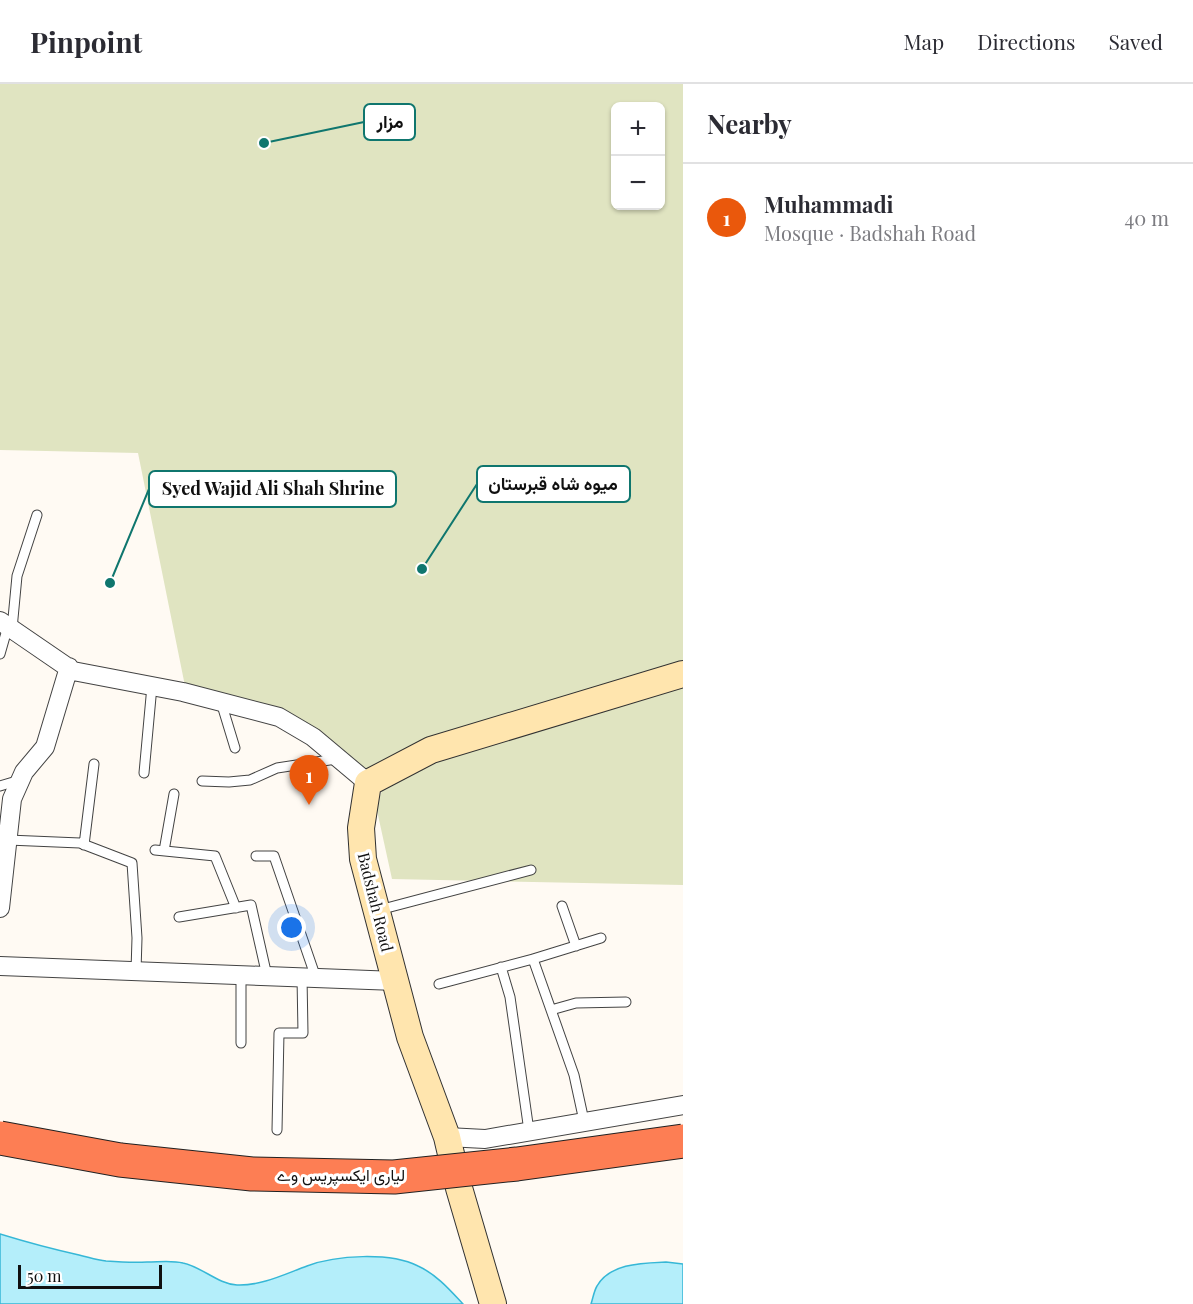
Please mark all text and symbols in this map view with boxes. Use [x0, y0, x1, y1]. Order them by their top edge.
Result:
text: Pinpoint [30, 23, 142, 60]
text: Map [903, 27, 944, 55]
text: Directions [977, 27, 1075, 55]
text: Saved [1108, 27, 1163, 55]
map controls [611, 102, 665, 210]
button: + [611, 102, 665, 156]
callout: مزار [364, 104, 415, 140]
text: Nearby [707, 106, 792, 141]
text: مزار [376, 109, 404, 133]
button: − [611, 156, 665, 210]
text: Muhammadi [764, 189, 894, 219]
text: 1 [723, 204, 730, 231]
text: 40 m [1124, 204, 1169, 231]
text: Mosque · Badshah Road [764, 219, 976, 246]
callout: میوہ شاہ قبرستان [477, 466, 630, 502]
callout: Syed Wajid Ali Shah Shrine [149, 471, 396, 507]
text: میوہ شاہ قبرستان [488, 471, 618, 495]
text: Syed Wajid Ali Shah Shrine [162, 476, 384, 500]
pin: 1 [290, 756, 328, 805]
street label: Badshah Road [354, 850, 398, 954]
your location [277, 913, 306, 942]
street label: لیاری ایکسپریس وے [277, 1164, 405, 1187]
scale bar [18, 1262, 162, 1290]
text: 50 m [27, 1265, 61, 1286]

